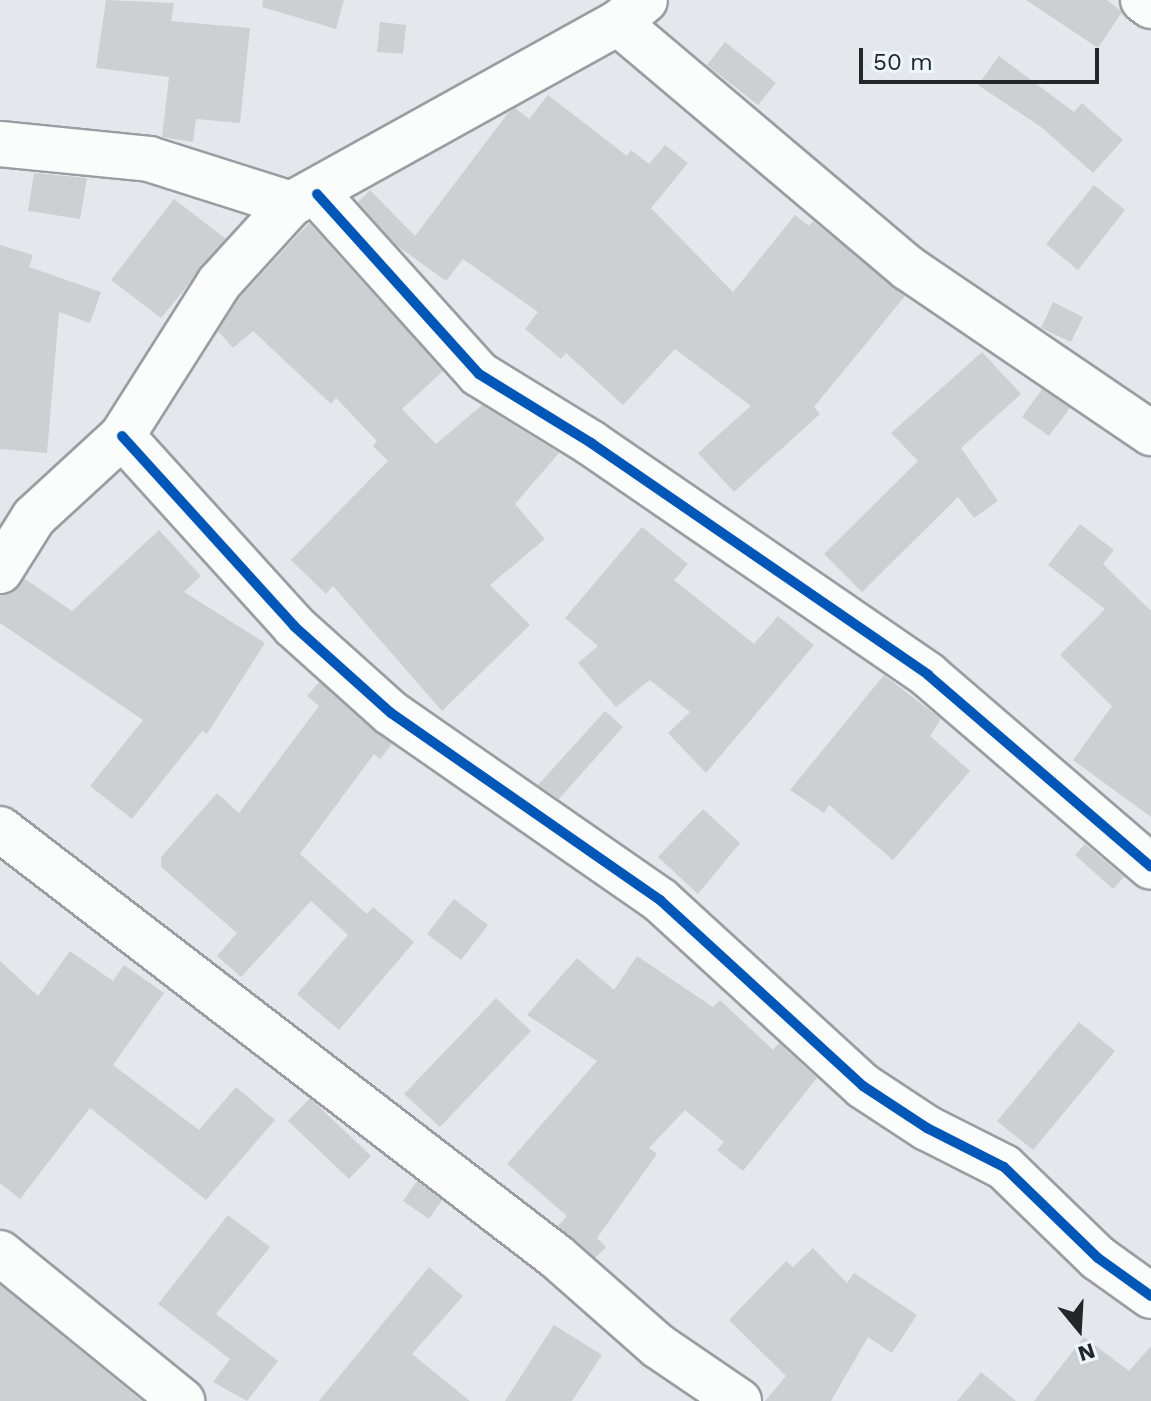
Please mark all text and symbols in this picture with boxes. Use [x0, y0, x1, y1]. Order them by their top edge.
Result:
scale bar [863, 32, 1103, 82]
text: 50 m [873, 48, 933, 76]
north arrow [1039, 1289, 1119, 1369]
text: N [1075, 1338, 1098, 1367]

